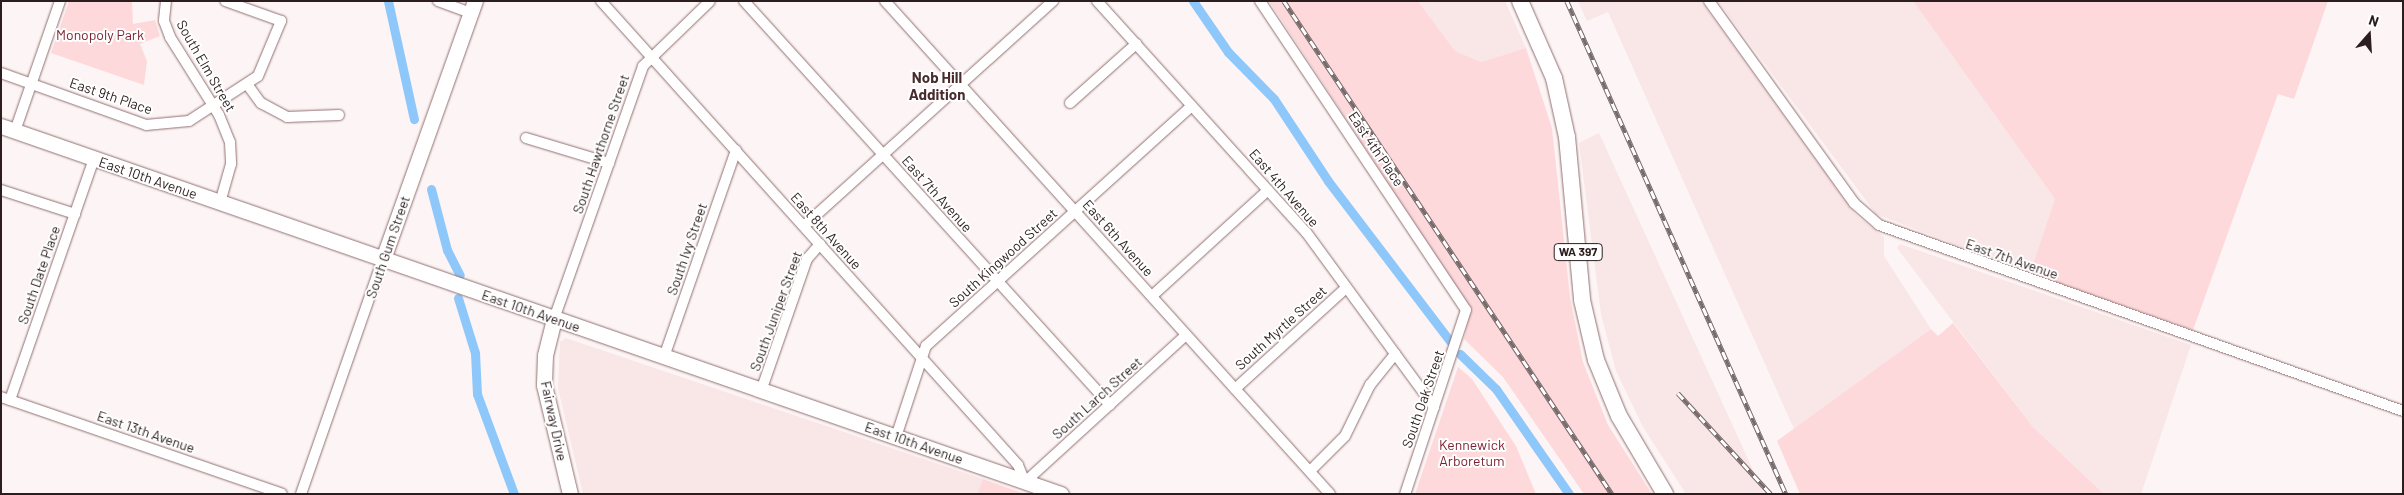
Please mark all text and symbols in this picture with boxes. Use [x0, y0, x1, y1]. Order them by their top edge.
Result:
north arrow [2344, 10, 2394, 60]
text: N [2367, 11, 2381, 30]
street label: South Elm Street [173, 17, 239, 115]
park label: Monopoly Park [56, 27, 144, 43]
district label: Nob Hill Addition [909, 68, 965, 103]
street label: South Hawthorne Street [569, 72, 633, 216]
street label: East 9th Place [67, 74, 155, 118]
street label: East 4th Place [1345, 108, 1407, 190]
street label: East 4th Avenue [1246, 146, 1322, 230]
street label: East 7th Avenue [898, 152, 976, 236]
street label: East 10th Avenue [97, 153, 199, 203]
street label: East 8th Avenue [787, 189, 865, 273]
street label: South Gum Street [363, 193, 413, 301]
street label: East 6th Avenue [1079, 196, 1157, 280]
street label: South Ivy Street [663, 201, 711, 297]
street label: South Kingwood Street [945, 205, 1061, 311]
street label: South Date Place [14, 224, 64, 326]
street label: East 7th Avenue [1964, 235, 2060, 283]
road number: WA 397 [1553, 242, 1603, 262]
street label: South Juniper Street [746, 249, 806, 373]
street label: South Myrtle Street [1232, 283, 1330, 373]
street label: East 10th Avenue [480, 286, 582, 336]
street label: South Oak Street [1398, 348, 1448, 450]
street label: South Larch Street [1049, 353, 1145, 443]
street label: Fairway Drive [537, 380, 571, 462]
street label: East 13th Avenue [95, 407, 197, 457]
street label: East 10th Avenue [863, 418, 965, 468]
park label: Kennewick Arboretum [1439, 437, 1505, 470]

